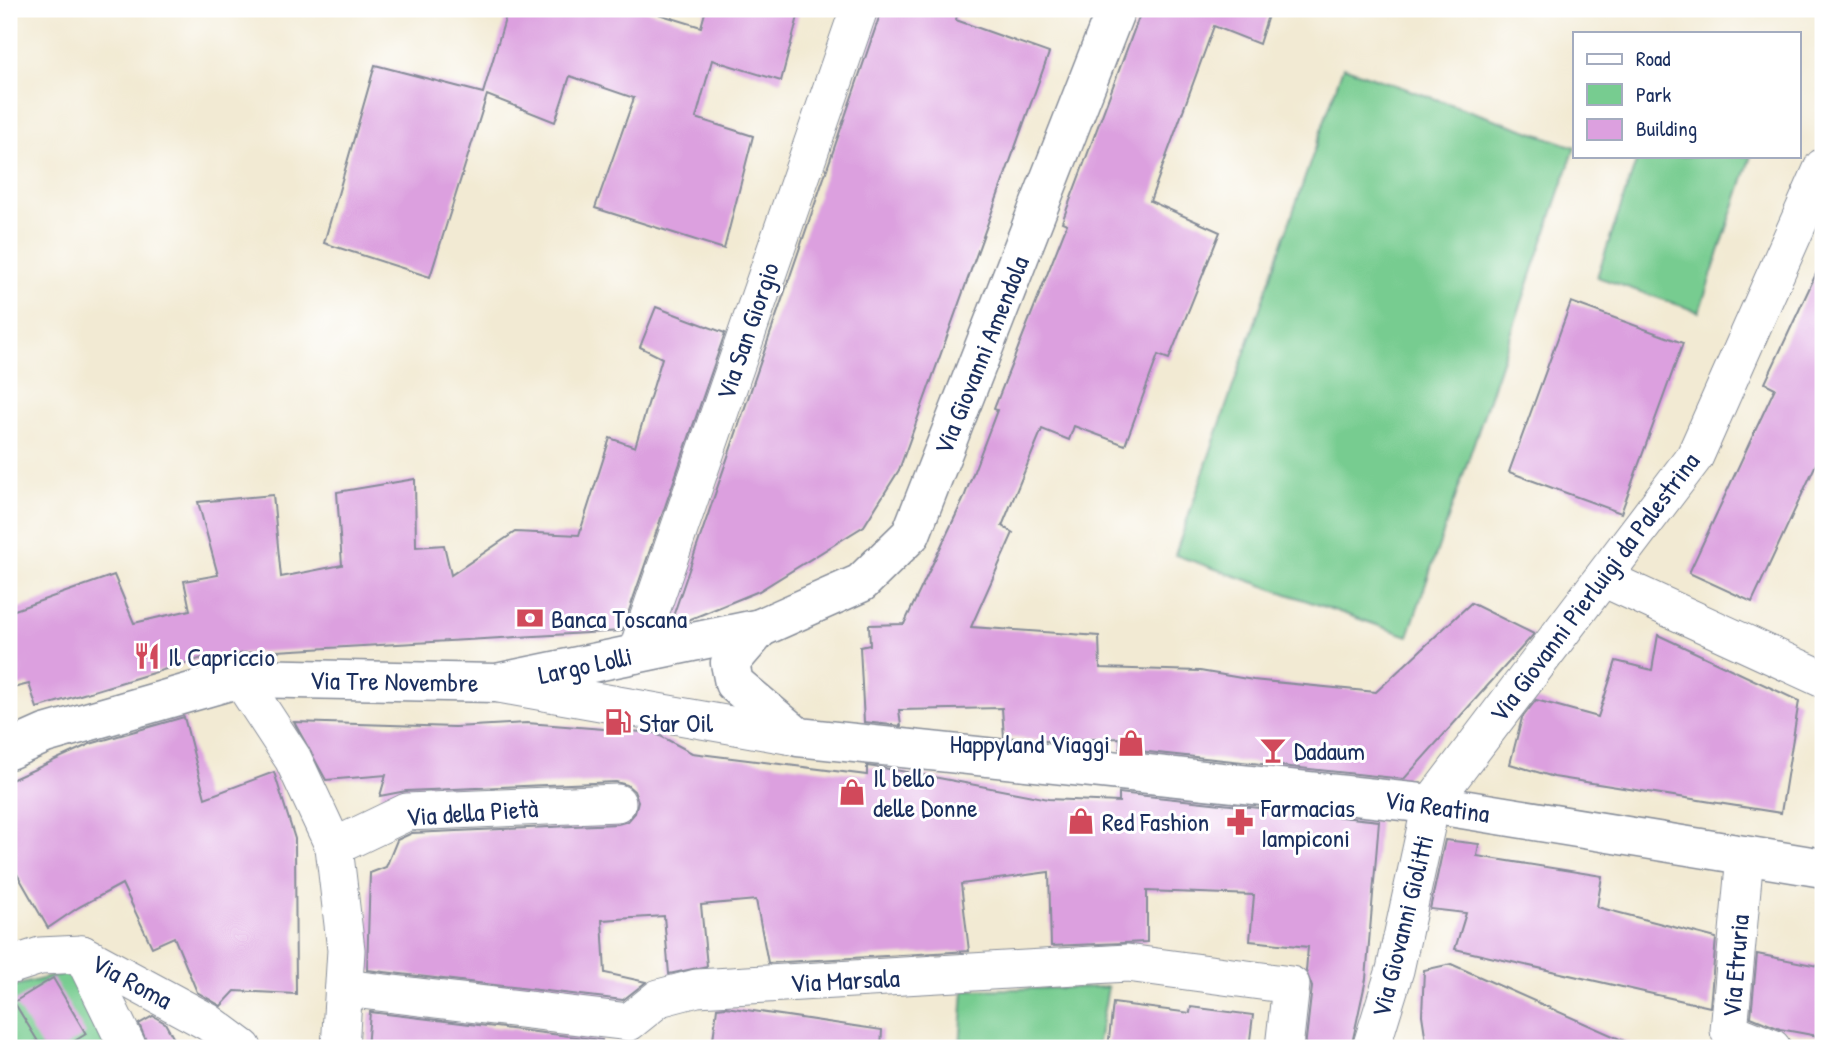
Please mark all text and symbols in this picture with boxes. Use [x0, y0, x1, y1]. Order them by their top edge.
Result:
legend [1573, 32, 1800, 158]
text: Road [1636, 44, 1670, 73]
text: Park [1636, 80, 1671, 109]
text: Building [1636, 114, 1697, 143]
street label: Via Giovanni Amendola [925, 250, 1037, 460]
street label: Via San Giorgio [707, 258, 787, 404]
street label: Via Giovanni Pierluigi da Palestrina [1481, 445, 1707, 729]
place label: Banca Toscana [551, 601, 687, 636]
bank icon: Banca Toscana [515, 603, 545, 633]
street label: Largo Lolli [535, 638, 635, 692]
place label: Il Capriccio [168, 639, 275, 674]
restaurant icon: Il Capriccio [132, 641, 162, 671]
street label: Via Tre Novembre [309, 662, 479, 700]
place label: Star Oil [639, 705, 713, 740]
fuel station icon: Star Oil [603, 707, 633, 737]
place label: Happyland Viaggi [950, 726, 1110, 761]
shop icon: Happyland Viaggi [1116, 728, 1146, 758]
place label: Dadaum [1294, 733, 1365, 768]
bar icon: Dadaum [1258, 735, 1288, 765]
place label: Il bello delle Donne [873, 760, 978, 825]
shop icon: Il bello delle Donne [837, 777, 867, 807]
street label: Via Reatina [1382, 781, 1492, 831]
street label: Via della Pietà [405, 790, 539, 834]
place label: Farmacias Iampiconi [1260, 790, 1355, 855]
place label: Red Fashion [1102, 804, 1209, 839]
shop icon: Red Fashion [1066, 806, 1096, 836]
pharmacy icon: Farmacias Iampiconi [1225, 807, 1255, 837]
street label: Via Giovanni Giolitti [1362, 831, 1442, 1021]
street label: Via Etruria [1713, 913, 1757, 1019]
street label: Via Roma [85, 945, 179, 1017]
street label: Via Marsala [789, 960, 901, 1000]

